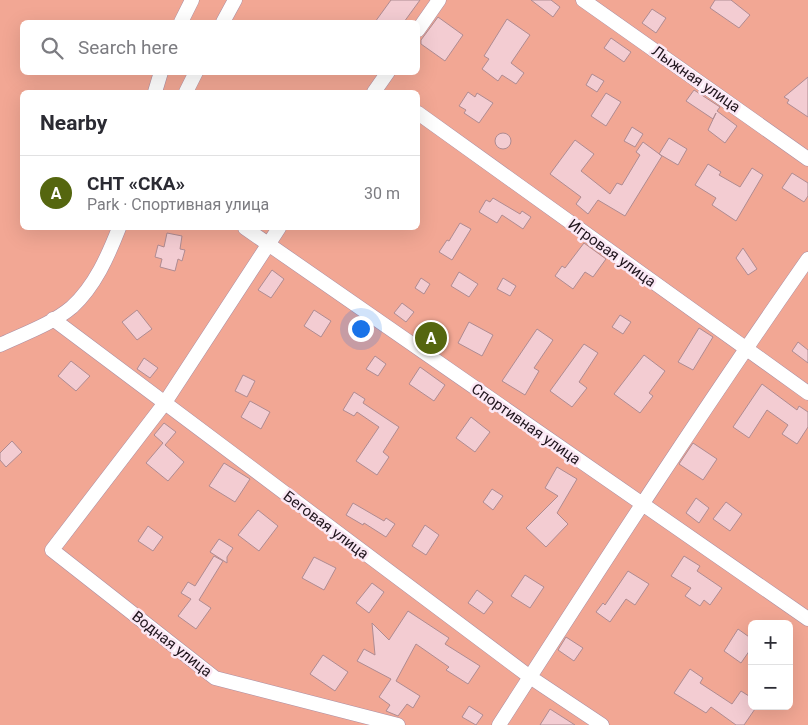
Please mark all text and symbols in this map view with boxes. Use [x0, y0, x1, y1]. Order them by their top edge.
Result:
search box [20, 20, 420, 75]
icon: search [38, 34, 66, 62]
text: Search here [78, 36, 178, 59]
street label: Лыжная улица [648, 42, 744, 116]
text: Nearby [40, 111, 107, 135]
text: СНТ «СКА» [87, 172, 185, 195]
text: A [51, 184, 61, 203]
text: 30 m [364, 184, 400, 203]
text: Park · Спортивная улица [87, 195, 269, 214]
street label: Игровая улица [565, 215, 659, 291]
your location [348, 316, 374, 342]
pin: A [415, 319, 447, 357]
street label: Спортивная улица [468, 380, 584, 468]
street label: Беговая улица [280, 487, 372, 563]
street label: Водная улица [128, 607, 216, 681]
map controls [748, 620, 793, 710]
button: + [748, 620, 793, 665]
button: − [748, 665, 793, 710]

